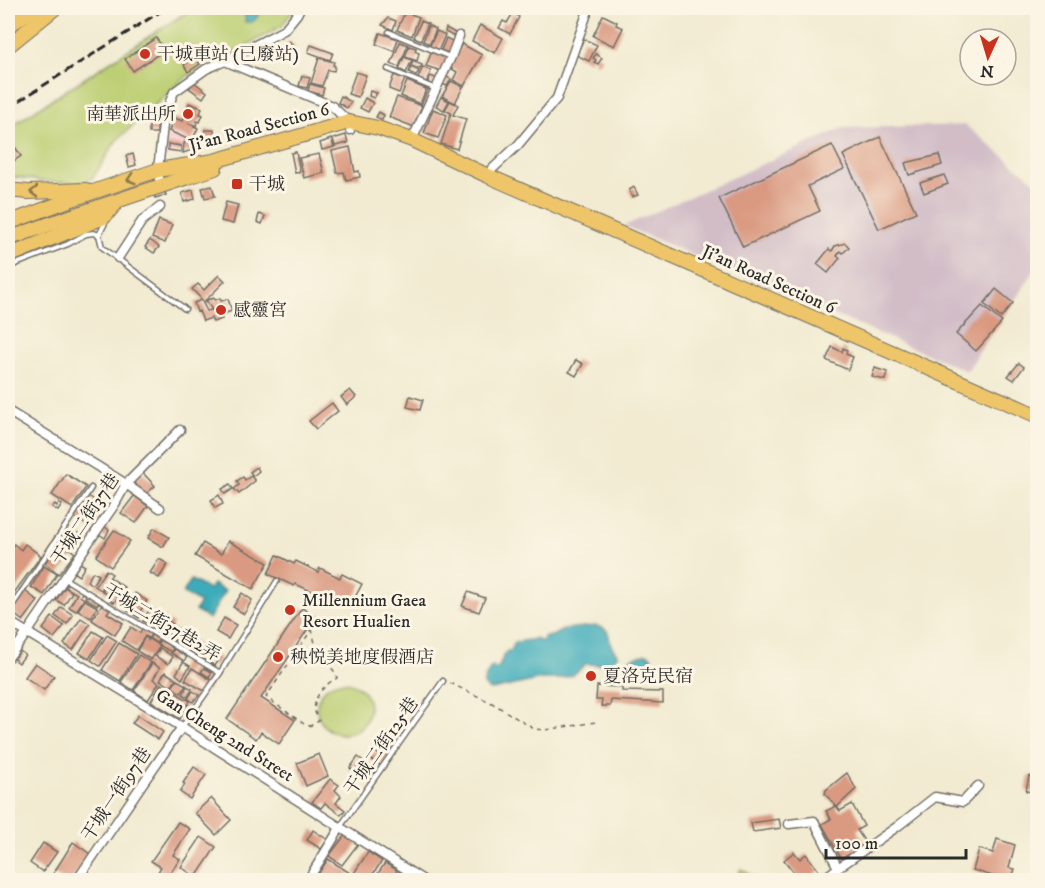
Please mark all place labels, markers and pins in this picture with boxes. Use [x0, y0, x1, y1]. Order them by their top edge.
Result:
place label: 干城車站 (已廢站) [157, 44, 299, 66]
marker: 干城車站 (已廢站) [138, 47, 152, 61]
place label: 南華派出所 [86, 104, 176, 126]
marker: 南華派出所 [181, 107, 195, 121]
place label: 干城 [249, 174, 285, 196]
marker: 干城 [230, 177, 244, 191]
place label: 感靈宮 [233, 300, 287, 322]
marker: 感靈宮 [214, 303, 228, 317]
place label: Millennium Gaea Resort Hualien [302, 590, 426, 633]
marker: Millennium Gaea Resort Hualien [283, 603, 297, 617]
place label: 秧悦美地度假酒店 [290, 647, 434, 669]
marker: 秧悦美地度假酒店 [271, 650, 285, 664]
place label: 夏洛克民宿 [603, 666, 693, 688]
marker: 夏洛克民宿 [584, 669, 598, 683]

